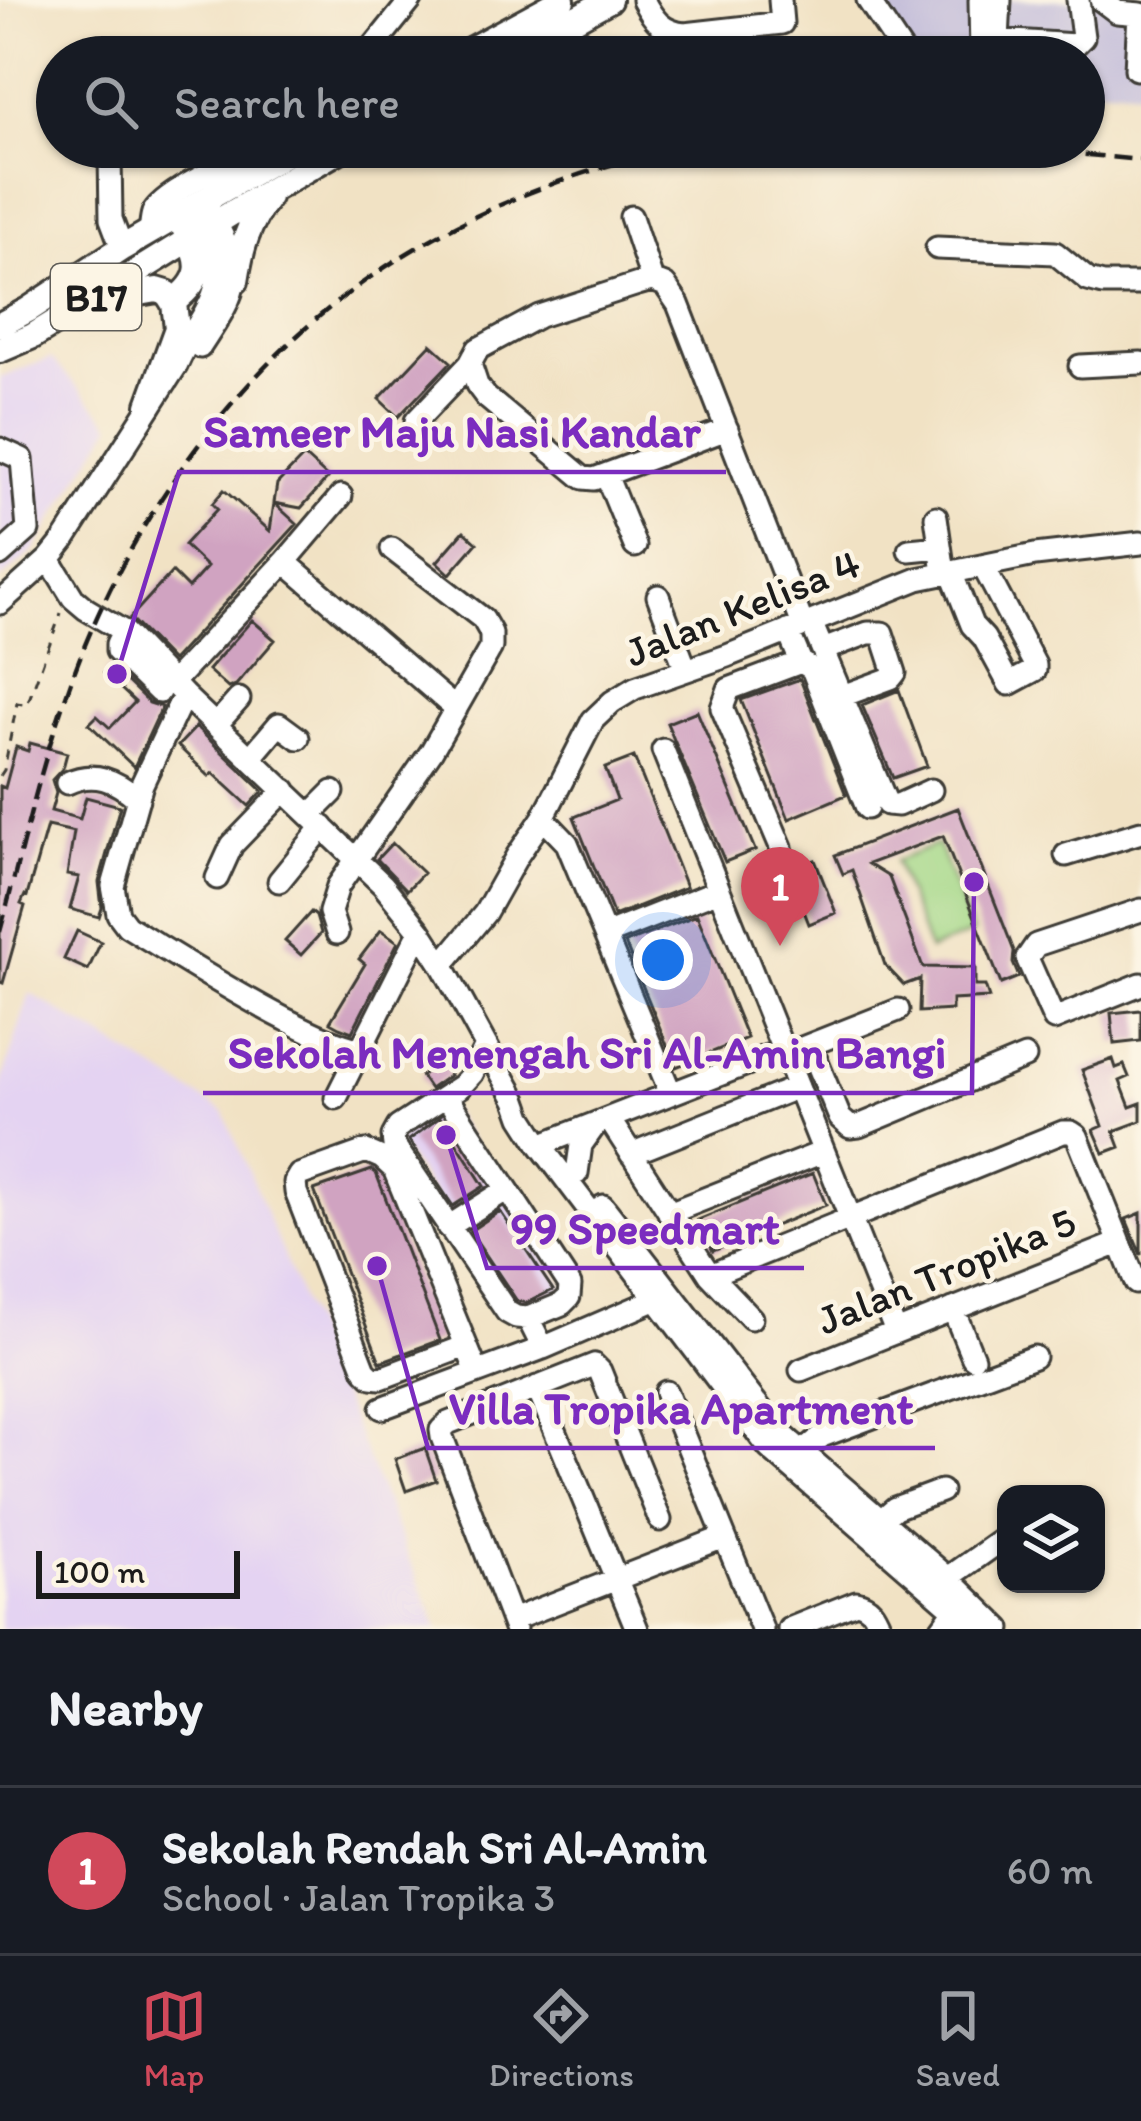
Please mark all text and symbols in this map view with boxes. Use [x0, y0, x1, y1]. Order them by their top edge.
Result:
search box [36, 36, 1105, 168]
icon: search [78, 69, 144, 135]
text: Search here [174, 75, 400, 129]
road number: B17 [51, 264, 141, 330]
callout: Sameer Maju Nasi Kandar [179, 391, 726, 472]
text: Sameer Maju Nasi Kandar [203, 404, 702, 458]
street label: Jalan Kelisa 4 [617, 537, 867, 678]
pin: 1 [741, 847, 819, 946]
your location [633, 930, 693, 990]
callout: Sekolah Menengah Sri Al-Amin Bangi [203, 1012, 972, 1093]
text: Sekolah Menengah Sri Al-Amin Bangi [228, 1025, 946, 1079]
callout: 99 Speedmart [487, 1187, 804, 1268]
street label: Jalan Tropika 5 [810, 1195, 1083, 1345]
text: 99 Speedmart [510, 1201, 780, 1255]
callout: Villa Tropika Apartment [428, 1367, 935, 1448]
text: Villa Tropika Apartment [449, 1381, 913, 1435]
map controls [997, 1485, 1105, 1593]
button: layers [997, 1485, 1105, 1593]
scale bar [36, 1545, 240, 1598]
text: 100 m [54, 1552, 145, 1591]
text: Nearby [48, 1677, 203, 1738]
text: Sekolah Rendah Sri Al-Amin [162, 1820, 707, 1874]
text: 1 [78, 1847, 96, 1894]
text: 60 m [1007, 1847, 1093, 1894]
text: School · Jalan Tropika 3 [162, 1874, 555, 1921]
tab: Map [141, 1983, 207, 2094]
tab: Directions [489, 1983, 634, 2094]
tab: Saved [916, 1983, 1000, 2094]

